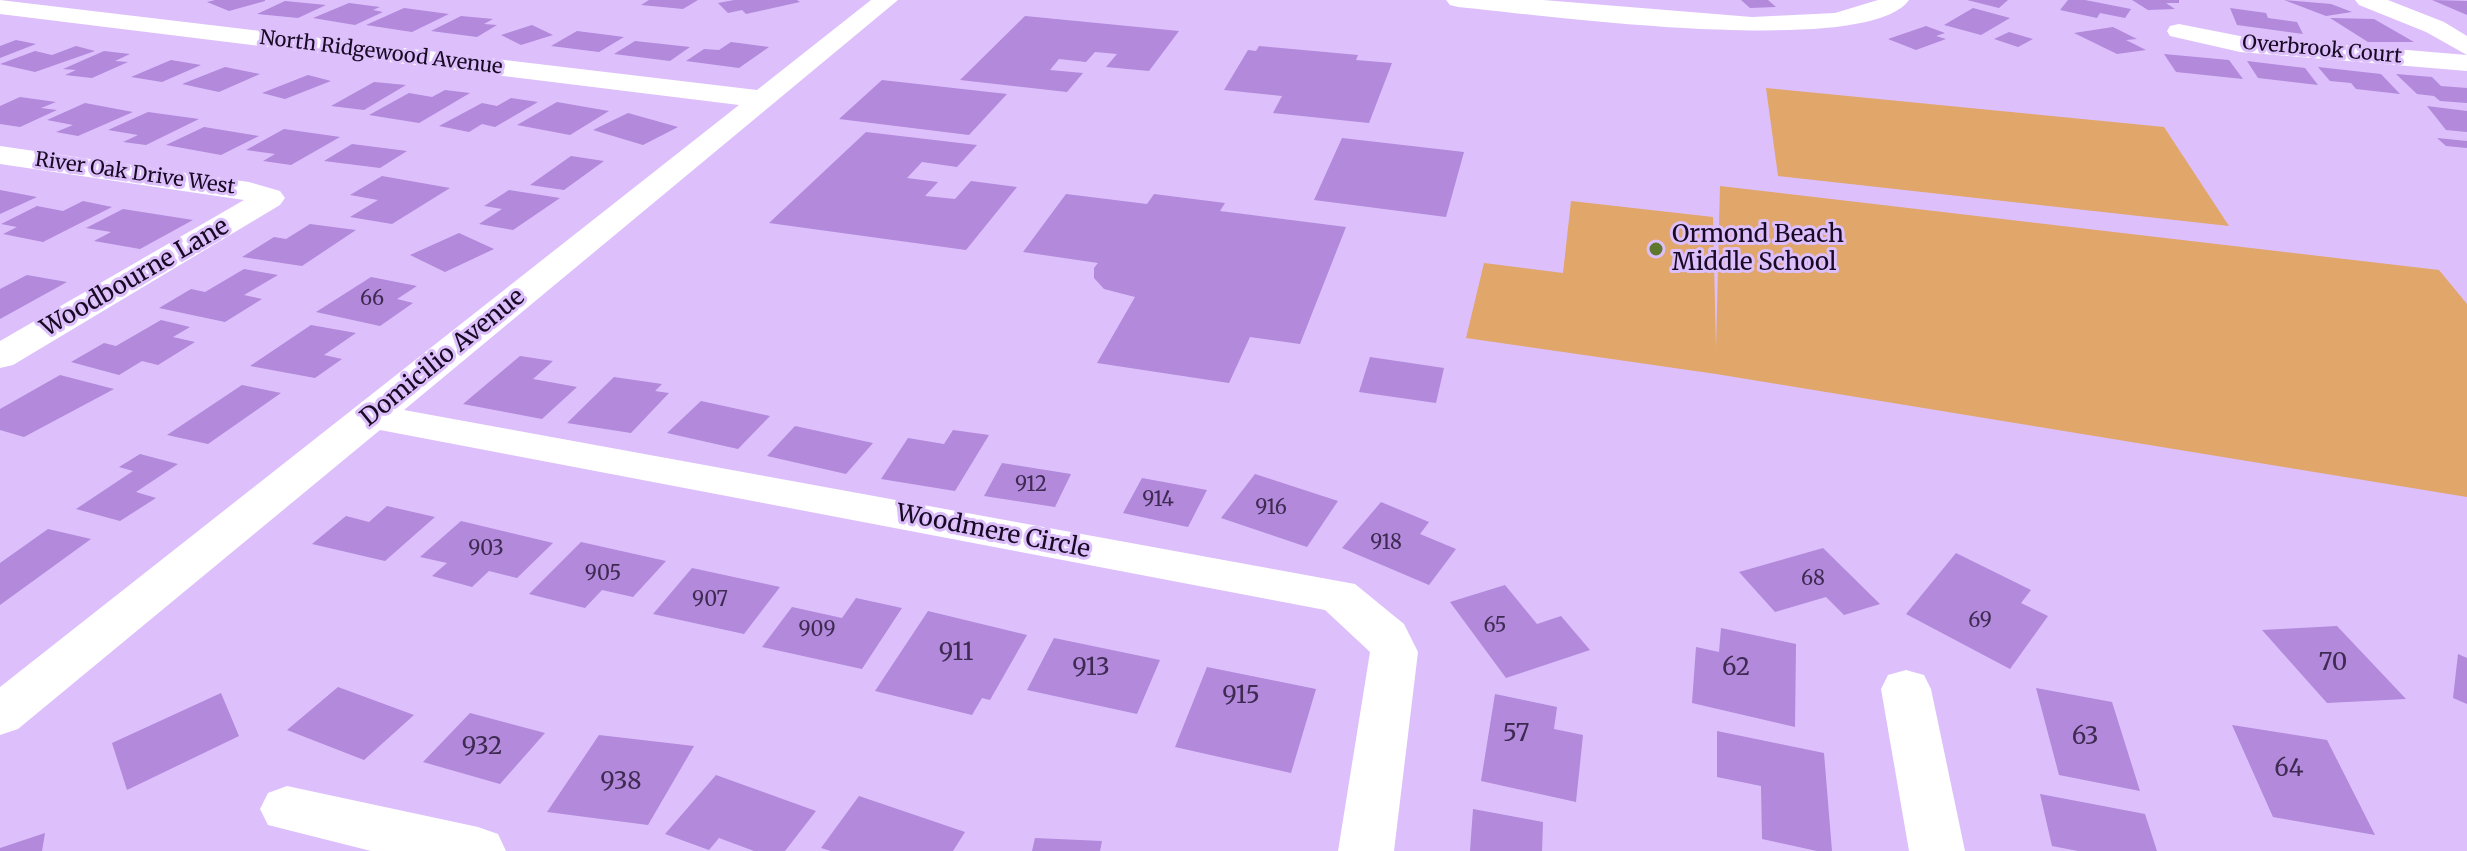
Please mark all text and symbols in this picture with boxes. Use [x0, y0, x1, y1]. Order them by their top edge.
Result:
street label: North Ridgewood Avenue [258, 26, 504, 80]
street label: Overbrook Court [2241, 31, 2403, 69]
street label: River Oak Drive West [33, 148, 237, 200]
street label: Woodbourne Lane [36, 212, 234, 344]
place label: Ormond Beach Middle School [1672, 221, 1844, 277]
marker: Ormond Beach Middle School [1647, 240, 1665, 258]
street label: Domicilio Avenue [355, 283, 531, 433]
house number: 66 [360, 287, 384, 311]
house number: 912 [1015, 473, 1047, 497]
house number: 914 [1142, 488, 1174, 512]
house number: 916 [1255, 496, 1287, 520]
street label: Woodmere Circle [894, 499, 1092, 565]
house number: 918 [1370, 531, 1402, 555]
house number: 903 [468, 537, 504, 561]
house number: 905 [585, 562, 621, 586]
house number: 68 [1801, 567, 1825, 591]
house number: 907 [692, 588, 728, 612]
house number: 69 [1968, 609, 1992, 633]
house number: 65 [1484, 614, 1506, 638]
house number: 909 [798, 618, 836, 642]
house number: 911 [939, 639, 973, 667]
house number: 70 [2319, 649, 2347, 677]
house number: 913 [1072, 654, 1110, 682]
house number: 62 [1722, 654, 1750, 682]
house number: 915 [1222, 682, 1260, 710]
house number: 57 [1503, 720, 1529, 748]
house number: 63 [2072, 723, 2098, 751]
house number: 932 [462, 733, 502, 761]
house number: 64 [2274, 755, 2304, 783]
house number: 938 [600, 768, 642, 796]

